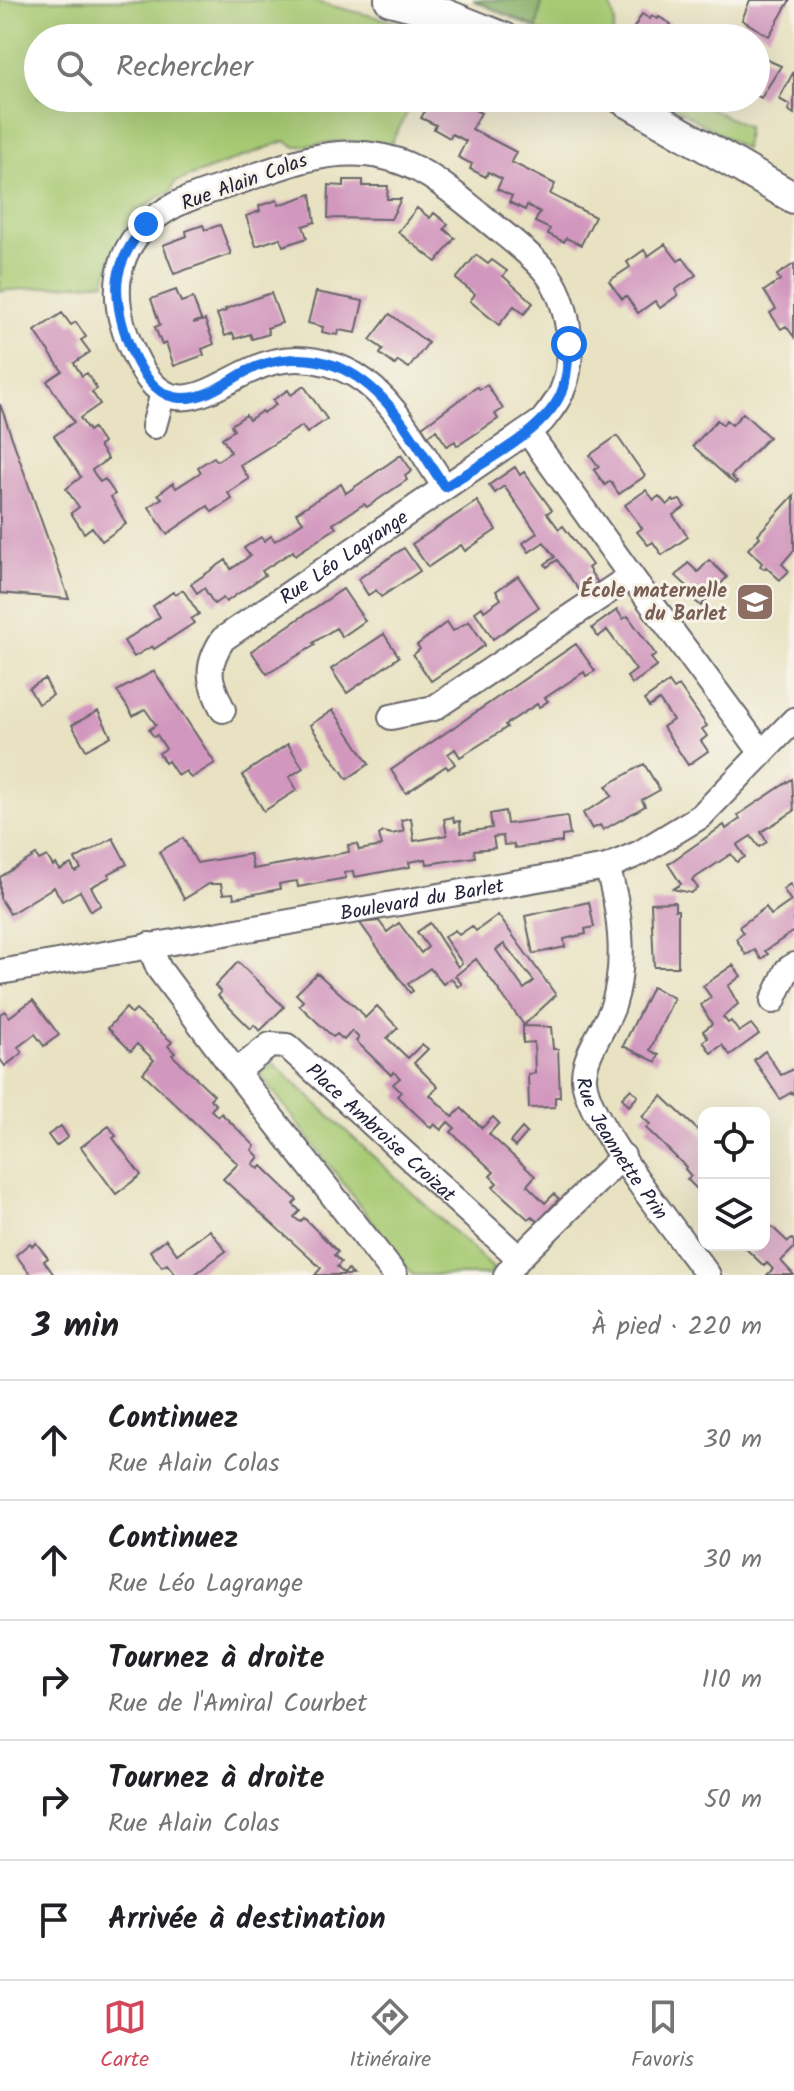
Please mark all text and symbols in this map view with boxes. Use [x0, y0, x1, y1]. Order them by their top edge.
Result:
search box [24, 24, 770, 112]
text: Rechercher [116, 44, 253, 92]
icon: search [52, 46, 96, 90]
street label: Rue Alain Colas [177, 145, 313, 220]
route end [128, 206, 164, 242]
route start [551, 326, 587, 362]
street label: Rue Léo Lagrange [274, 503, 416, 614]
place label: École maternelle du Barlet [580, 576, 728, 631]
school or university icon: École maternelle du Barlet [734, 581, 776, 623]
street label: Boulevard du Barlet [338, 871, 507, 931]
street label: Place Ambroise Croizat [297, 1056, 463, 1211]
street label: Rue Jeannette Prin [566, 1075, 675, 1228]
map controls [698, 1107, 770, 1251]
button: locate [698, 1107, 770, 1179]
button: layers [698, 1179, 770, 1251]
text: 3 min [32, 1300, 119, 1354]
text: À pied · 220 m [591, 1306, 762, 1348]
text: Continuez [108, 1395, 238, 1443]
icon: ahead [32, 1418, 76, 1462]
text: 30 m [703, 1419, 762, 1461]
text: Rue Alain Colas [108, 1443, 280, 1485]
text: Continuez [108, 1515, 238, 1563]
icon: ahead [32, 1538, 76, 1582]
text: 30 m [703, 1539, 762, 1581]
text: Rue Léo Lagrange [108, 1563, 303, 1605]
text: Tournez à droite [108, 1635, 324, 1683]
icon: right [32, 1658, 76, 1702]
text: 110 m [702, 1659, 762, 1701]
text: Rue de l'Amiral Courbet [108, 1683, 367, 1725]
text: Tournez à droite [108, 1755, 324, 1803]
icon: right [32, 1778, 76, 1822]
text: 50 m [704, 1779, 762, 1821]
text: Rue Alain Colas [108, 1803, 280, 1845]
text: Arrivée à destination [108, 1896, 386, 1944]
icon: arrive [32, 1898, 76, 1942]
tab: Carte [100, 1995, 149, 2078]
tab: Itinéraire [349, 1995, 431, 2078]
tab: Favoris [631, 1995, 694, 2078]

